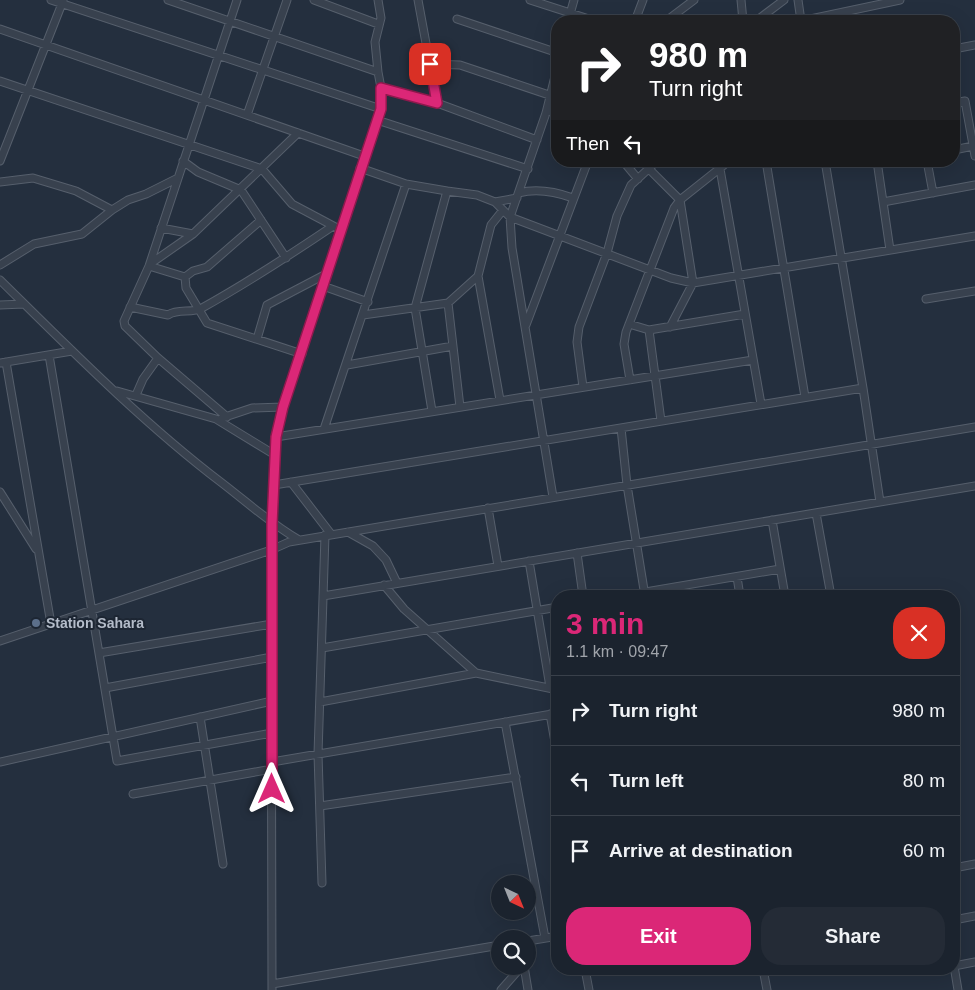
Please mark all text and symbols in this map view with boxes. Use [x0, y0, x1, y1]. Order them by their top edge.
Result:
icon: right [566, 35, 631, 100]
text: 980 m [649, 35, 748, 74]
pin [409, 43, 451, 85]
icon: arrive [416, 50, 444, 78]
text: Turn right [649, 76, 742, 101]
icon: left [619, 130, 647, 158]
text: Then [566, 133, 609, 154]
text: 3 min [566, 607, 644, 640]
button: close [893, 607, 945, 659]
place label: Station Sahara [46, 615, 144, 631]
marker: Station Sahara [30, 617, 42, 629]
text: 1.1 km · 09:47 [566, 643, 668, 660]
icon: right [566, 697, 594, 725]
text: Turn right [609, 700, 697, 721]
text: 980 m [892, 700, 945, 721]
position arrow [245, 762, 297, 814]
icon: left [566, 767, 594, 795]
text: Turn left [609, 770, 684, 791]
text: 80 m [903, 770, 945, 791]
icon: arrive [566, 837, 594, 865]
text: Arrive at destination [609, 840, 793, 861]
text: 60 m [903, 840, 945, 861]
north arrow [491, 875, 536, 920]
map controls [491, 875, 536, 975]
button: Exit [566, 907, 751, 965]
button: Share [761, 907, 945, 965]
button: search [491, 930, 536, 975]

